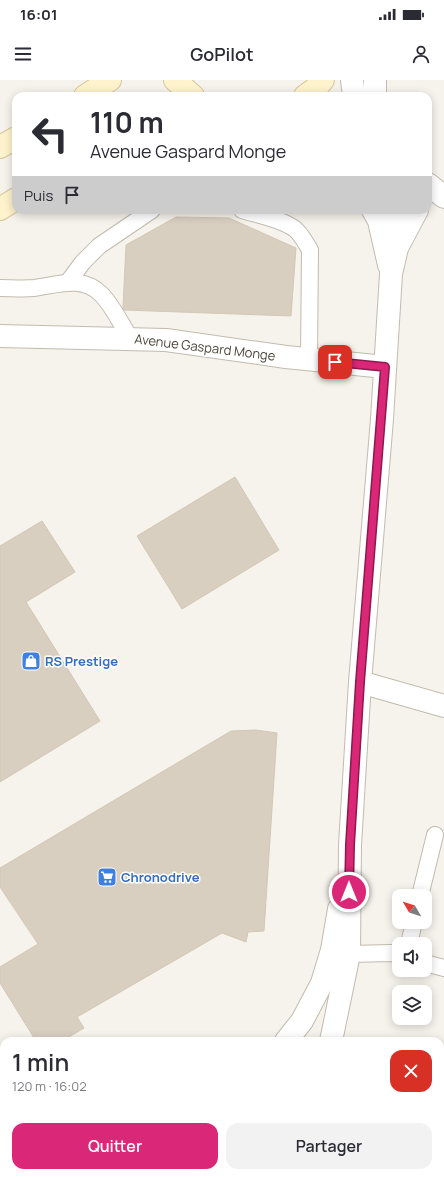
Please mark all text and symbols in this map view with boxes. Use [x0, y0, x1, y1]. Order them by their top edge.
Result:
text: 16:01 [20, 4, 57, 25]
text: GoPilot [190, 42, 254, 66]
icon: menu [12, 43, 34, 65]
icon: person [410, 43, 432, 65]
text: 110 m [90, 103, 164, 141]
icon: left [24, 108, 76, 160]
text: Avenue Gaspard Monge [90, 139, 286, 163]
icon: arrive [61, 184, 83, 206]
text: Puis [24, 185, 53, 206]
street label: Avenue Gaspard Monge [134, 329, 277, 365]
pin [318, 345, 352, 379]
icon: arrive [324, 351, 346, 373]
shop icon: RS Prestige [20, 650, 42, 672]
place label: RS Prestige [45, 652, 118, 670]
supermarket icon: Chronodrive [96, 866, 118, 888]
place label: Chronodrive [121, 868, 200, 886]
position arrow [328, 871, 370, 913]
north arrow [392, 889, 432, 929]
map controls [392, 889, 432, 1025]
button: sound [392, 937, 432, 977]
button: layers [392, 985, 432, 1025]
text: 1 min [12, 1045, 69, 1078]
button: close [390, 1050, 432, 1092]
text: 120 m · 16:02 [12, 1077, 87, 1095]
button: Quitter [12, 1123, 218, 1169]
button: Partager [226, 1123, 432, 1169]

